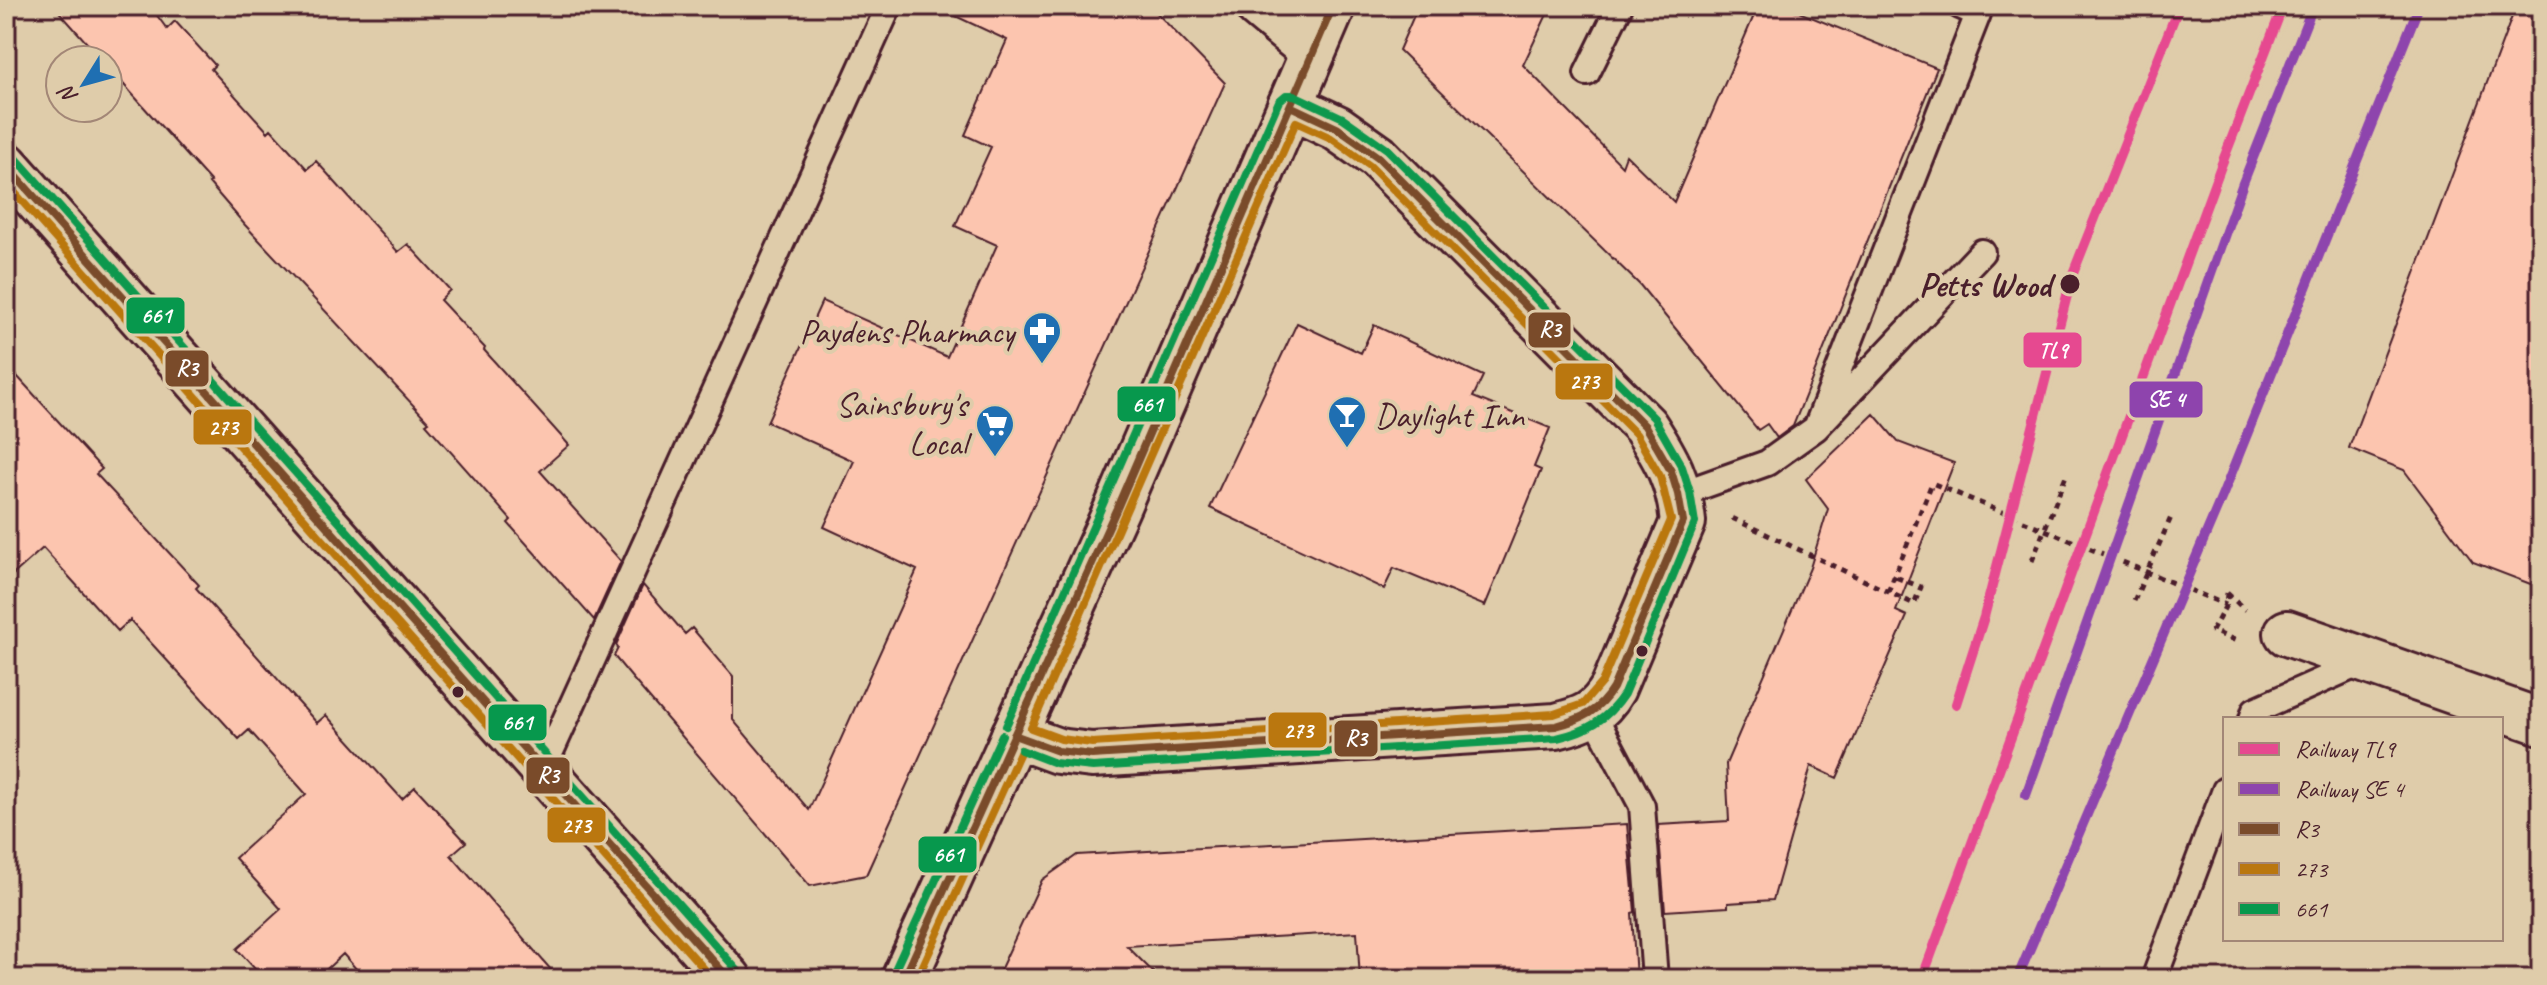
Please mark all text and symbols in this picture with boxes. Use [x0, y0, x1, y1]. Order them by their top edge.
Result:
north arrow [44, 44, 124, 124]
text: N [52, 79, 84, 109]
place label: Petts Wood [1919, 263, 2056, 306]
marker: Petts Wood [2058, 272, 2082, 296]
line badge: 661 [125, 296, 186, 335]
text: 661 [141, 302, 173, 330]
place label: Paydens Pharmacy [799, 310, 1017, 353]
pharmacy icon: Paydens Pharmacy [1021, 310, 1063, 365]
line badge: R3 [1527, 311, 1572, 349]
text: R3 [1539, 316, 1563, 344]
line badge: TL9 [2022, 331, 2083, 369]
text: TL9 [2038, 337, 2070, 365]
line badge: R3 [164, 349, 210, 388]
text: R3 [176, 355, 200, 383]
line badge: 273 [1554, 362, 1614, 401]
text: 273 [1569, 368, 1601, 396]
line badge: SE 4 [2128, 380, 2204, 419]
place label: Sainsbury's Local [836, 383, 973, 465]
line badge: 661 [1116, 385, 1177, 423]
text: SE 4 [2147, 386, 2188, 414]
text: 661 [1132, 391, 1164, 419]
bar icon: Daylight Inn [1326, 394, 1368, 449]
place label: Daylight Inn [1375, 394, 1526, 437]
supermarket icon: Sainsbury's Local [974, 403, 1016, 458]
line badge: 273 [192, 408, 253, 446]
text: 273 [208, 414, 240, 442]
unlabelled marker [1634, 643, 1650, 659]
unlabelled marker [450, 684, 466, 700]
line badge: 661 [487, 703, 548, 742]
text: 661 [502, 709, 534, 737]
line badge: 273 [1267, 711, 1328, 749]
text: 273 [1283, 717, 1315, 745]
legend [2223, 717, 2503, 941]
line badge: R3 [1333, 719, 1379, 758]
text: R3 [1345, 725, 1369, 753]
text: Railway TL9 [2295, 734, 2397, 764]
line badge: R3 [525, 756, 571, 795]
text: R3 [537, 762, 561, 790]
text: Railway SE 4 [2295, 774, 2406, 804]
line badge: 273 [546, 806, 607, 844]
text: 273 [561, 812, 593, 840]
text: R3 [2295, 814, 2321, 844]
line badge: 661 [917, 835, 978, 874]
text: 661 [933, 841, 965, 869]
text: 273 [2295, 854, 2330, 884]
text: 661 [2295, 894, 2329, 924]

